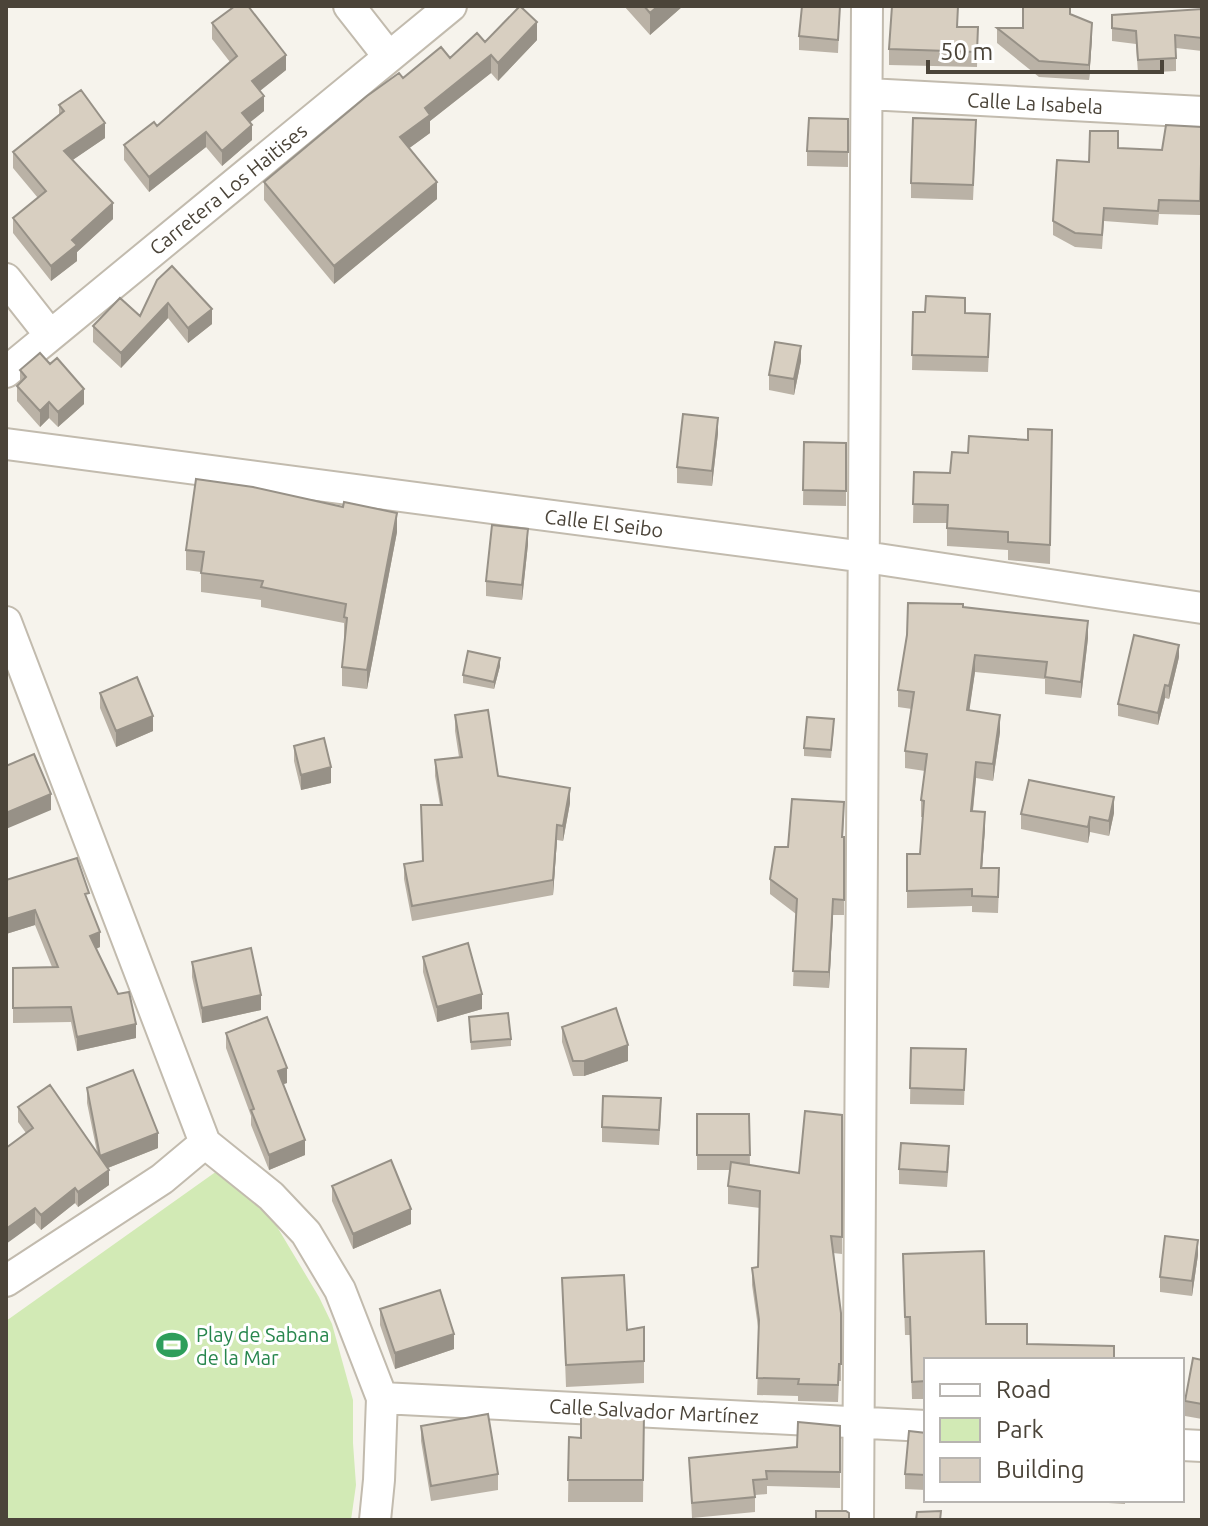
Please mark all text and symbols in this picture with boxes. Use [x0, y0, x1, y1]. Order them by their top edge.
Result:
scale bar [928, 24, 1162, 74]
text: 50 m [940, 38, 993, 65]
street label: Calle La Isabela [966, 88, 1104, 118]
street label: Carretera Los Haitises [145, 119, 311, 259]
street label: Calle El Seibo [543, 504, 665, 542]
place label: Play de Sabana de la Mar [196, 1323, 330, 1369]
sports icon: Play de Sabana de la Mar [155, 1328, 189, 1362]
legend [924, 1358, 1184, 1502]
text: Road [996, 1376, 1051, 1403]
street label: Calle Salvador Martínez [549, 1394, 759, 1428]
text: Park [996, 1416, 1044, 1443]
text: Building [996, 1456, 1084, 1483]

